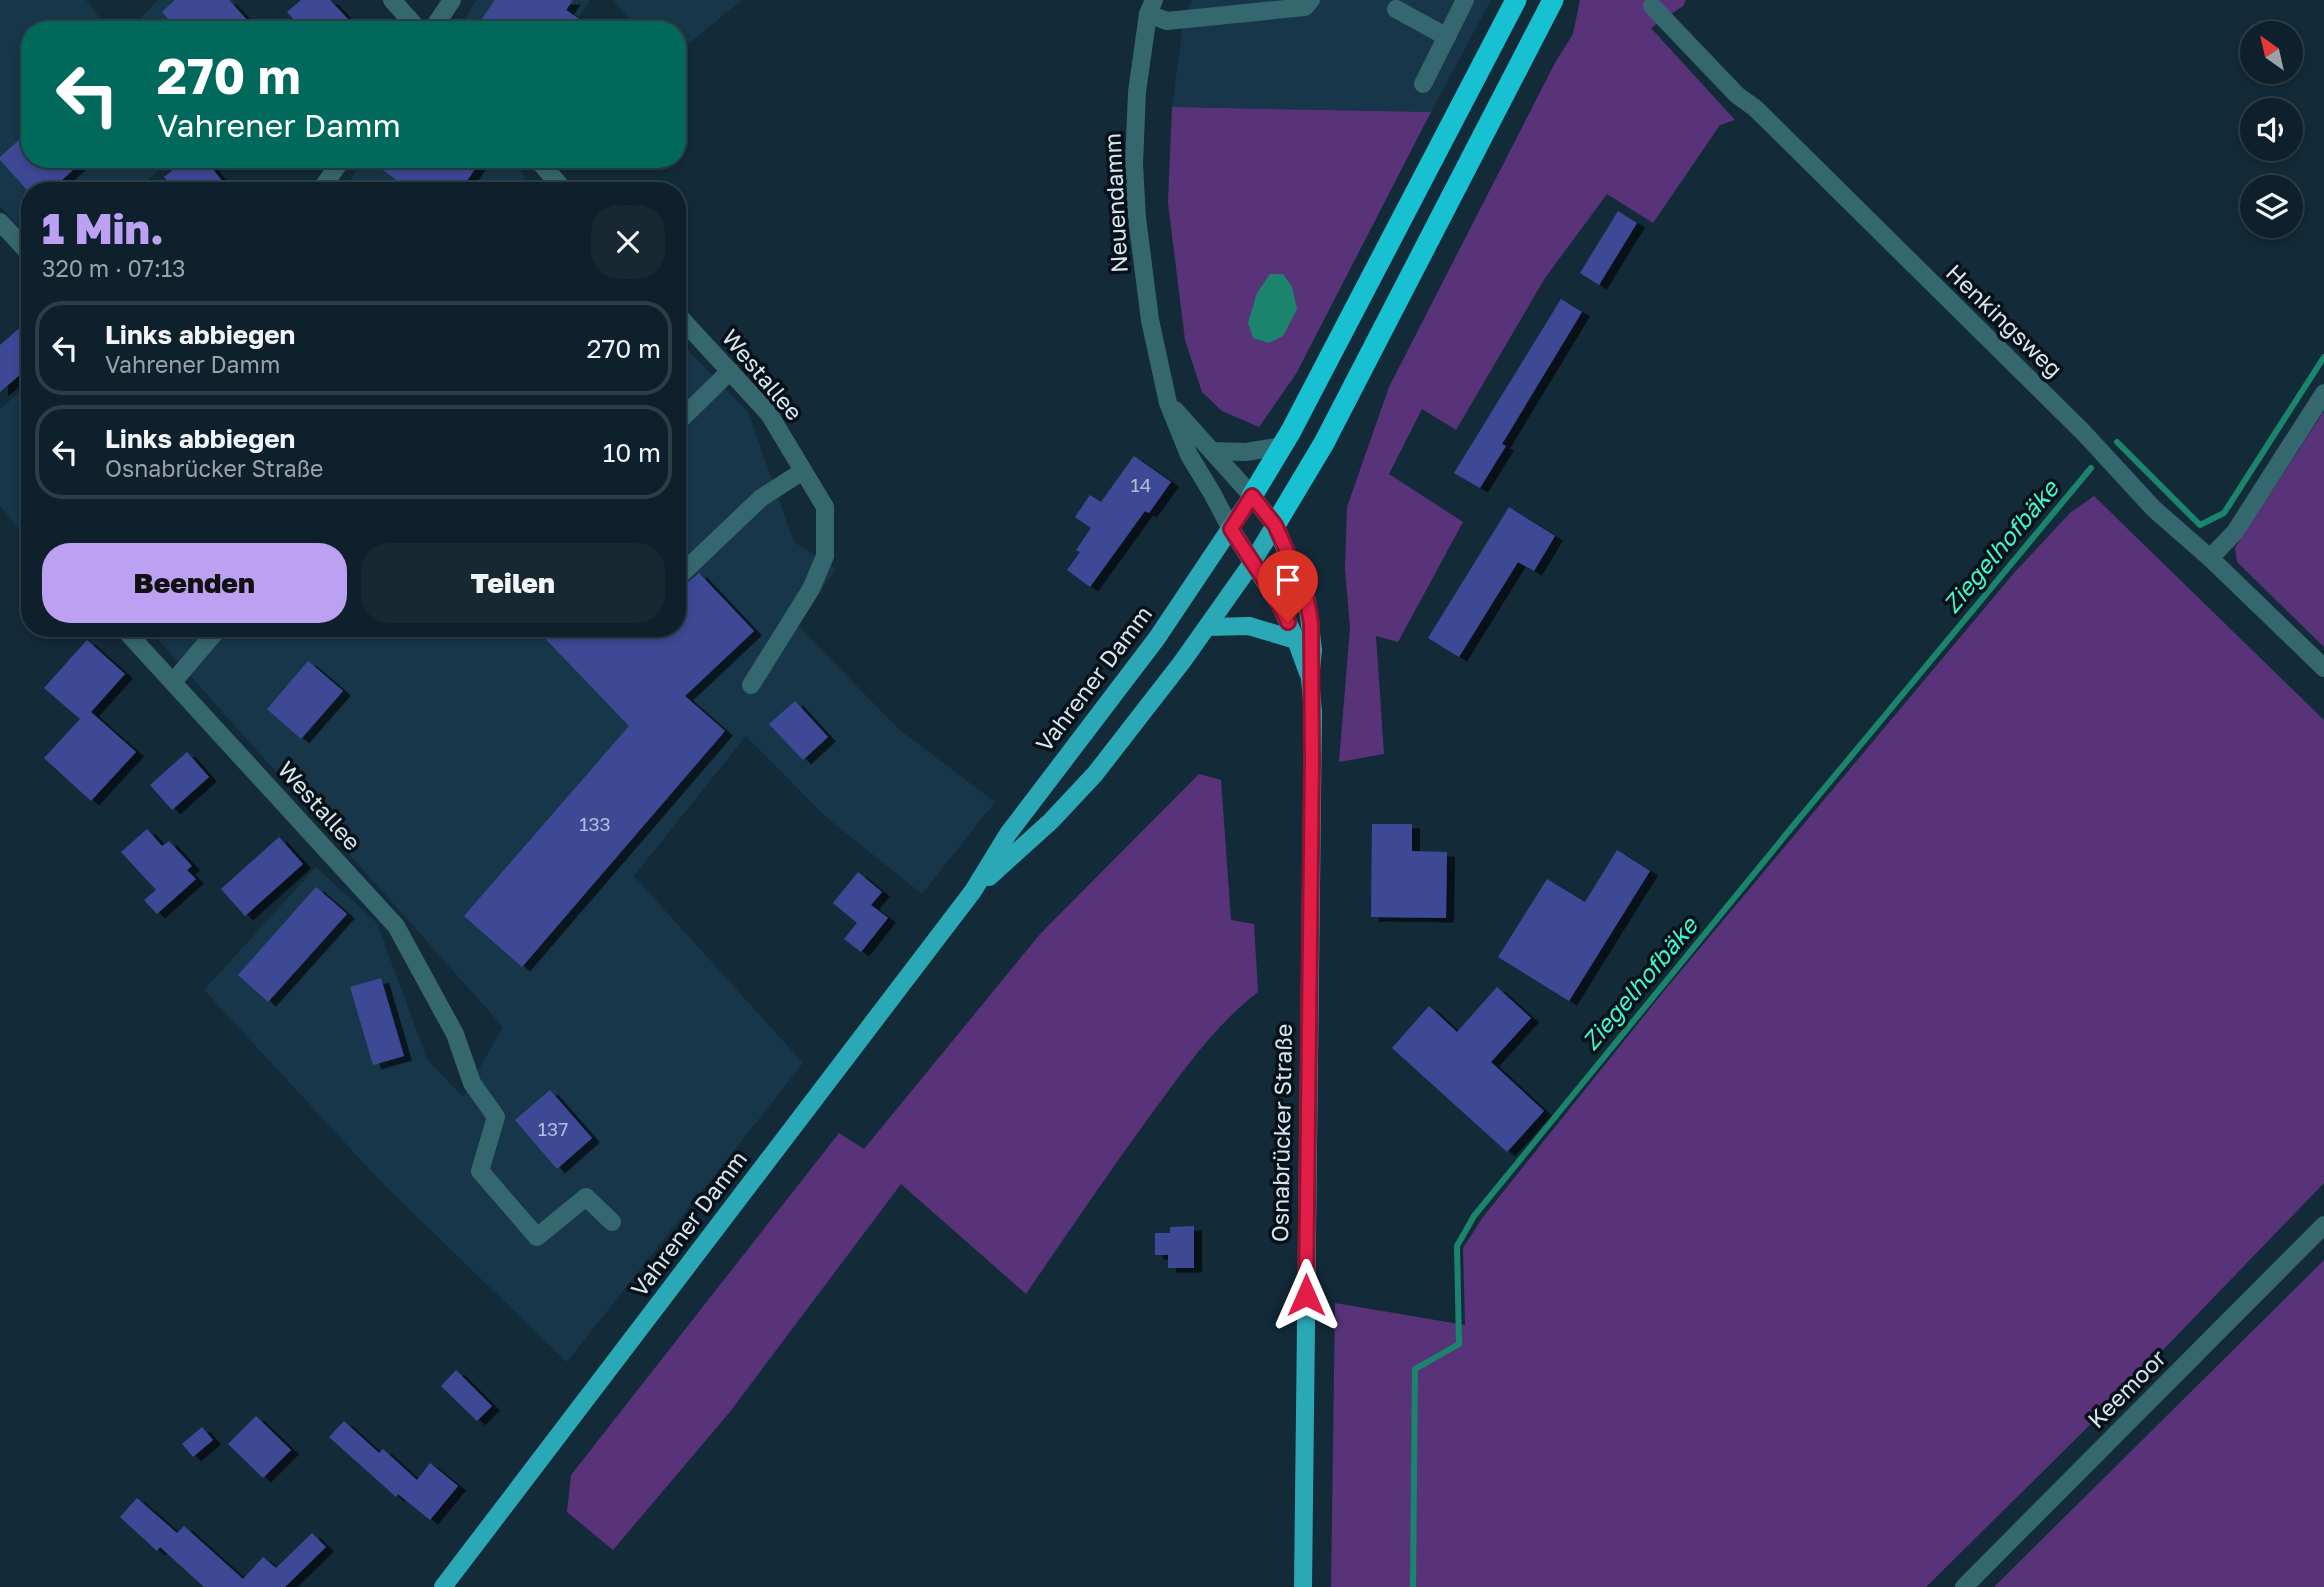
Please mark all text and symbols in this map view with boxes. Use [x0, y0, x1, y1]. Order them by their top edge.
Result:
north arrow [2240, 21, 2303, 84]
map controls [2240, 21, 2303, 238]
text: 270 m [157, 46, 301, 105]
icon: left [42, 49, 133, 140]
button: sound [2240, 98, 2303, 161]
text: Vahrener Damm [157, 106, 401, 144]
street label: Neuendamm [1097, 132, 1133, 274]
button: layers [2240, 175, 2303, 238]
text: 1 Min. [42, 203, 164, 253]
button: close [591, 205, 665, 279]
text: 320 m · 07:13 [42, 254, 186, 282]
street label: Henkingsweg [1941, 258, 2069, 383]
text: Links abbiegen [105, 319, 295, 350]
street label: Westallee [717, 323, 809, 426]
icon: left [46, 329, 84, 367]
text: 270 m [587, 333, 661, 364]
text: Vahrener Damm [105, 350, 280, 378]
text: Links abbiegen [105, 423, 295, 454]
icon: left [46, 433, 84, 471]
text: 10 m [603, 437, 661, 468]
text: Osnabrücker Straße [105, 454, 323, 482]
water label: Ziegelhofbäke [1936, 472, 2066, 619]
house number: 14 [1131, 473, 1151, 496]
button: Beenden [42, 543, 347, 623]
button: Teilen [361, 543, 665, 623]
pin [1258, 550, 1318, 622]
icon: arrive [1269, 561, 1307, 599]
street label: Vahrener Damm [1029, 600, 1157, 757]
street label: Westallee [273, 755, 367, 856]
house number: 133 [579, 812, 611, 835]
water label: Ziegelhofbäke [1575, 909, 1705, 1056]
street label: Osnabrücker Straße [1265, 1024, 1297, 1242]
house number: 137 [538, 1117, 568, 1140]
street label: Vahrener Damm [624, 1145, 752, 1302]
position arrow [1269, 1258, 1343, 1332]
street label: Keemoor [2081, 1343, 2171, 1433]

